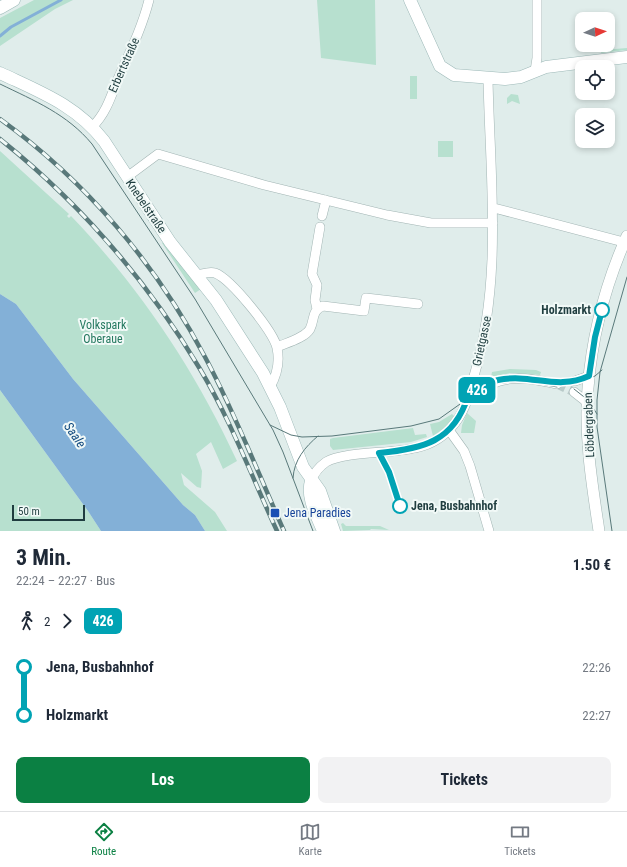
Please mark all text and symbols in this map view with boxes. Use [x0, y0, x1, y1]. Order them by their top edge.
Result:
north arrow [575, 12, 615, 52]
map controls [575, 12, 615, 148]
street label: Erbertstraße [106, 35, 142, 95]
button: locate [575, 60, 615, 100]
button: layers [575, 108, 615, 148]
street label: Knebelstraße [123, 176, 169, 236]
marker: Holzmarkt [594, 302, 610, 318]
place label: Holzmarkt [541, 303, 591, 317]
street label: Grietgasse [470, 314, 494, 367]
park label: Volkspark Oberaue [80, 318, 127, 346]
line badge: 426 [454, 377, 500, 403]
text: 426 [466, 382, 488, 398]
street label: Löbdergraben [581, 392, 597, 458]
water label: Saale [61, 419, 89, 451]
marker: Jena, Busbahnhof [392, 498, 408, 514]
place label: Jena, Busbahnhof [411, 499, 497, 513]
scale bar [12, 503, 85, 522]
text: 50 m [18, 505, 40, 518]
place label: Jena Paradies [284, 506, 351, 520]
marker: Jena Paradies [269, 507, 281, 519]
text: 3 Min. [16, 545, 72, 570]
text: 1.50 € [573, 556, 611, 574]
text: 22:24 – 22:27 · Bus [16, 573, 115, 588]
icon: walk [16, 610, 38, 632]
icon: forward [56, 610, 78, 632]
text: 426 [92, 613, 114, 629]
text: 2 [44, 614, 50, 629]
text: Jena, Busbahnhof [46, 658, 154, 676]
text: 22:26 [582, 660, 611, 675]
text: Holzmarkt [46, 706, 108, 724]
text: 22:27 [582, 708, 611, 723]
button: Los [16, 757, 310, 803]
button: Tickets [318, 757, 611, 803]
tab: Route [91, 821, 116, 858]
tab: Karte [299, 821, 322, 858]
tab: Tickets [504, 821, 536, 858]

